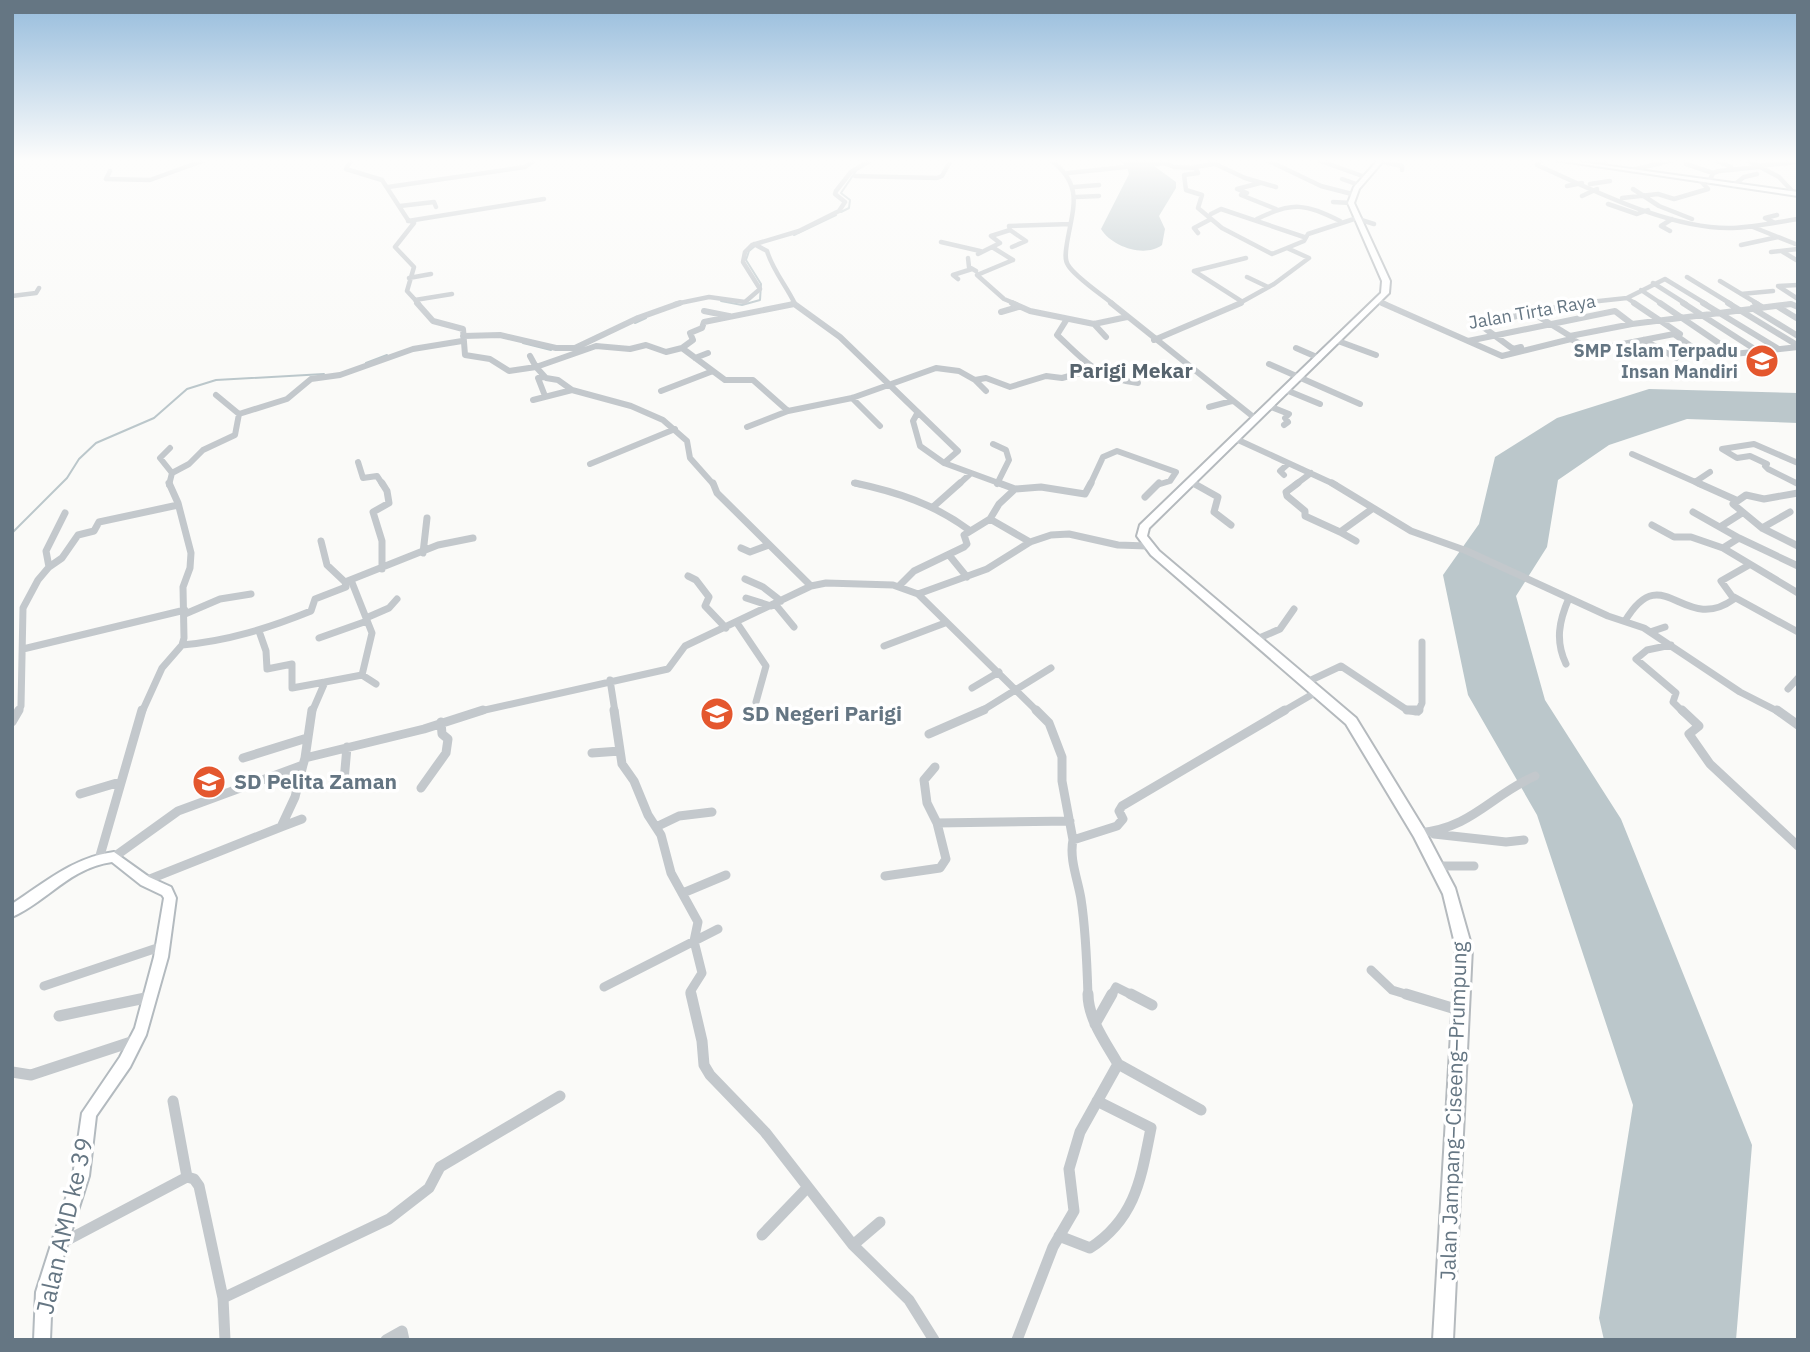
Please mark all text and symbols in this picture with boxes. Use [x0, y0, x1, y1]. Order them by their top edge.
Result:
street label: Jalan Tirta Raya [1467, 289, 1598, 334]
place label: SMP Islam Terpadu Insan Mandiri [1574, 339, 1738, 383]
school or university icon: SMP Islam Terpadu Insan Mandiri [1743, 342, 1781, 380]
district label: Parigi Mekar [1069, 356, 1194, 384]
school or university icon: SD Negeri Parigi [698, 695, 736, 733]
place label: SD Negeri Parigi [742, 699, 902, 727]
school or university icon: SD Pelita Zaman [190, 763, 228, 801]
place label: SD Pelita Zaman [234, 767, 397, 795]
street label: Jalan Jampang–Ciseeng–Prumpung [1433, 941, 1473, 1281]
street label: Jalan AMD ke 39 [28, 1134, 100, 1317]

